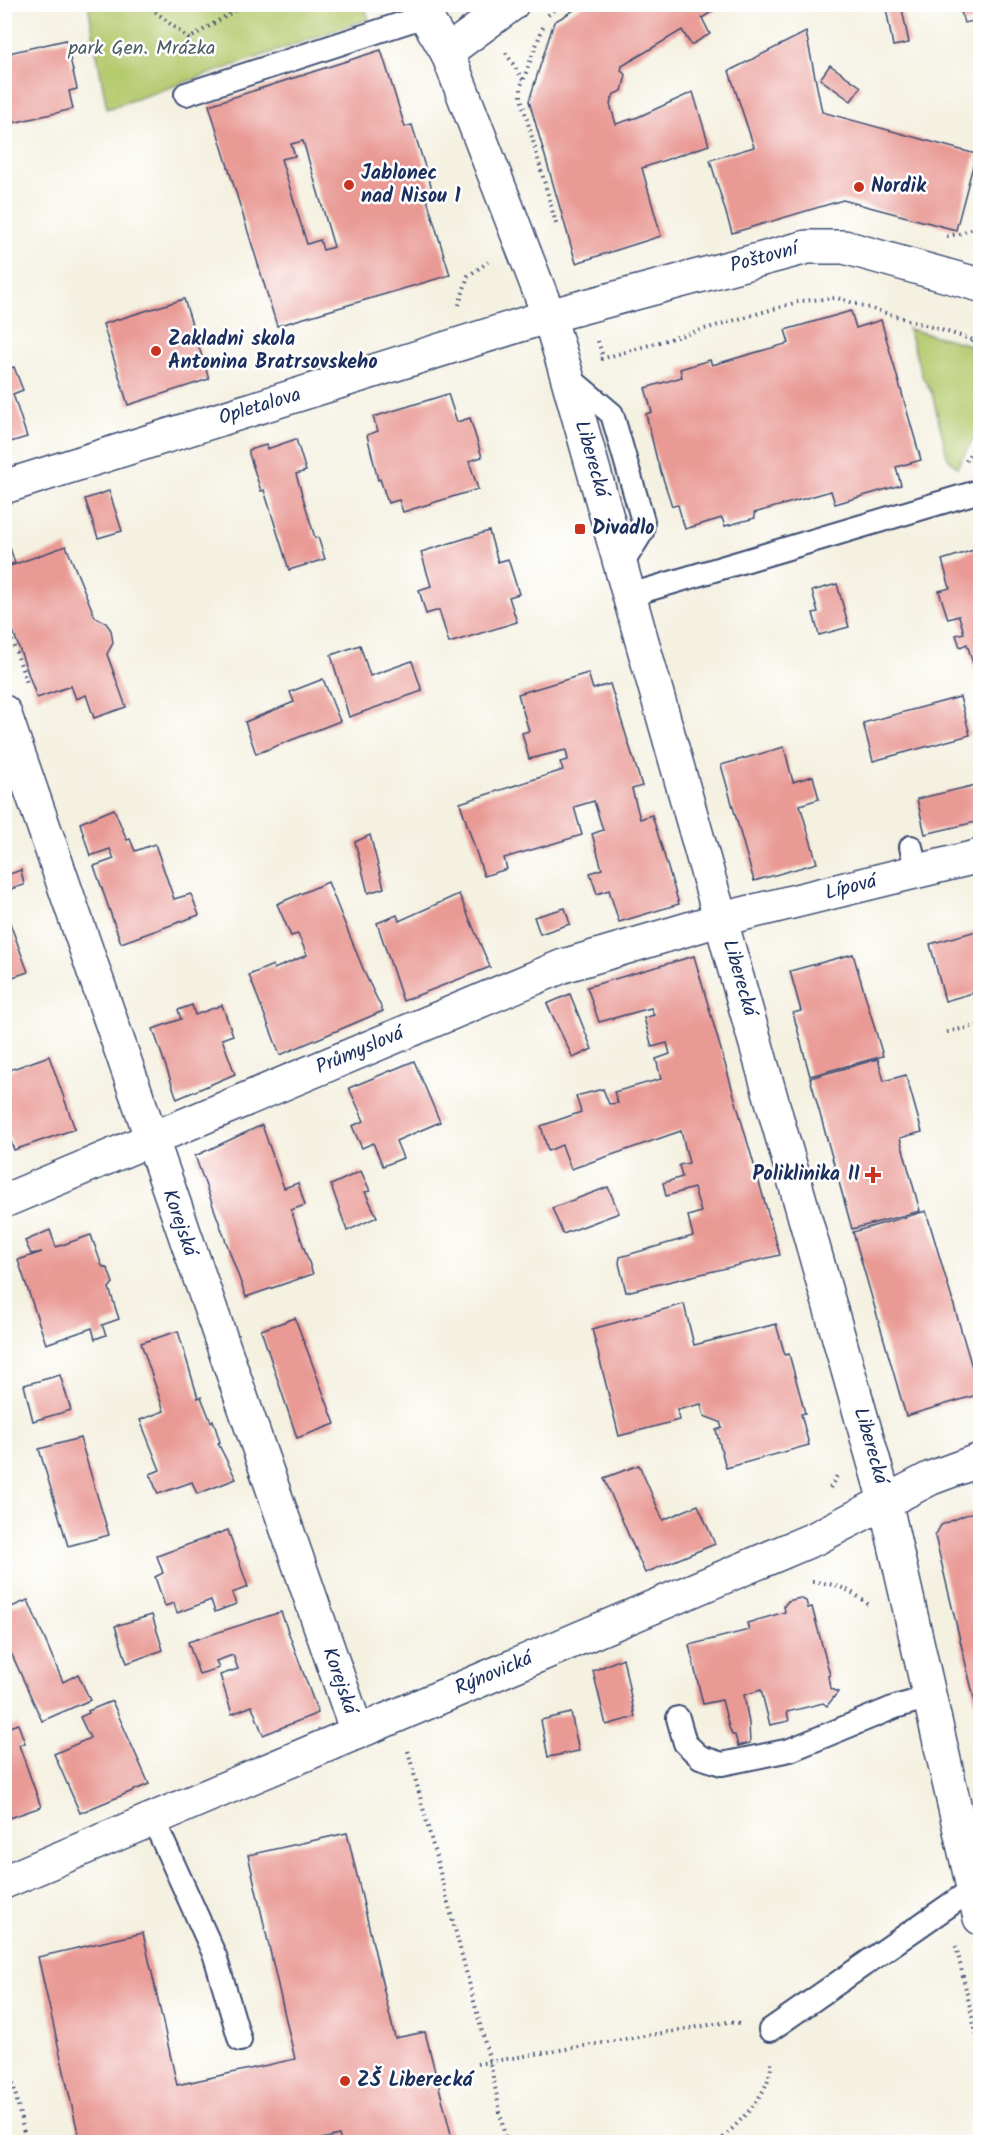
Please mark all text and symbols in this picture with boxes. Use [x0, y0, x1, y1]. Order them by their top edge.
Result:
park label: park Gen. Mrázka [68, 33, 216, 65]
place label: Jablonec nad Nisou 1 [361, 158, 461, 213]
place label: Nordik [871, 171, 927, 203]
marker: Jablonec nad Nisou 1 [342, 178, 356, 192]
marker: Nordik [852, 180, 866, 194]
street label: Poštovní [726, 233, 805, 282]
place label: Zakladni skola Antonina Bratrsovskeho [168, 324, 378, 379]
marker: Zakladni skola Antonina Bratrsovskeho [149, 344, 163, 358]
street label: Opletalova [215, 379, 305, 435]
street label: Liberecká [565, 417, 618, 503]
place label: Divadlo [592, 513, 654, 545]
marker: Divadlo [573, 522, 587, 536]
street label: Lípová [822, 866, 882, 910]
street label: Liberecká [713, 936, 766, 1022]
street label: Průmyslová [311, 1018, 410, 1084]
place label: Poliklinika II [753, 1159, 860, 1191]
marker: Poliklinika II [864, 1166, 882, 1184]
street label: Korejská [153, 1185, 206, 1262]
street label: Liberecká [844, 1404, 897, 1490]
street label: Korejská [313, 1643, 366, 1720]
street label: Rýnovická [450, 1643, 539, 1705]
place label: ZŠ Liberecká [357, 2065, 475, 2097]
marker: ZŠ Liberecká [338, 2074, 352, 2088]

